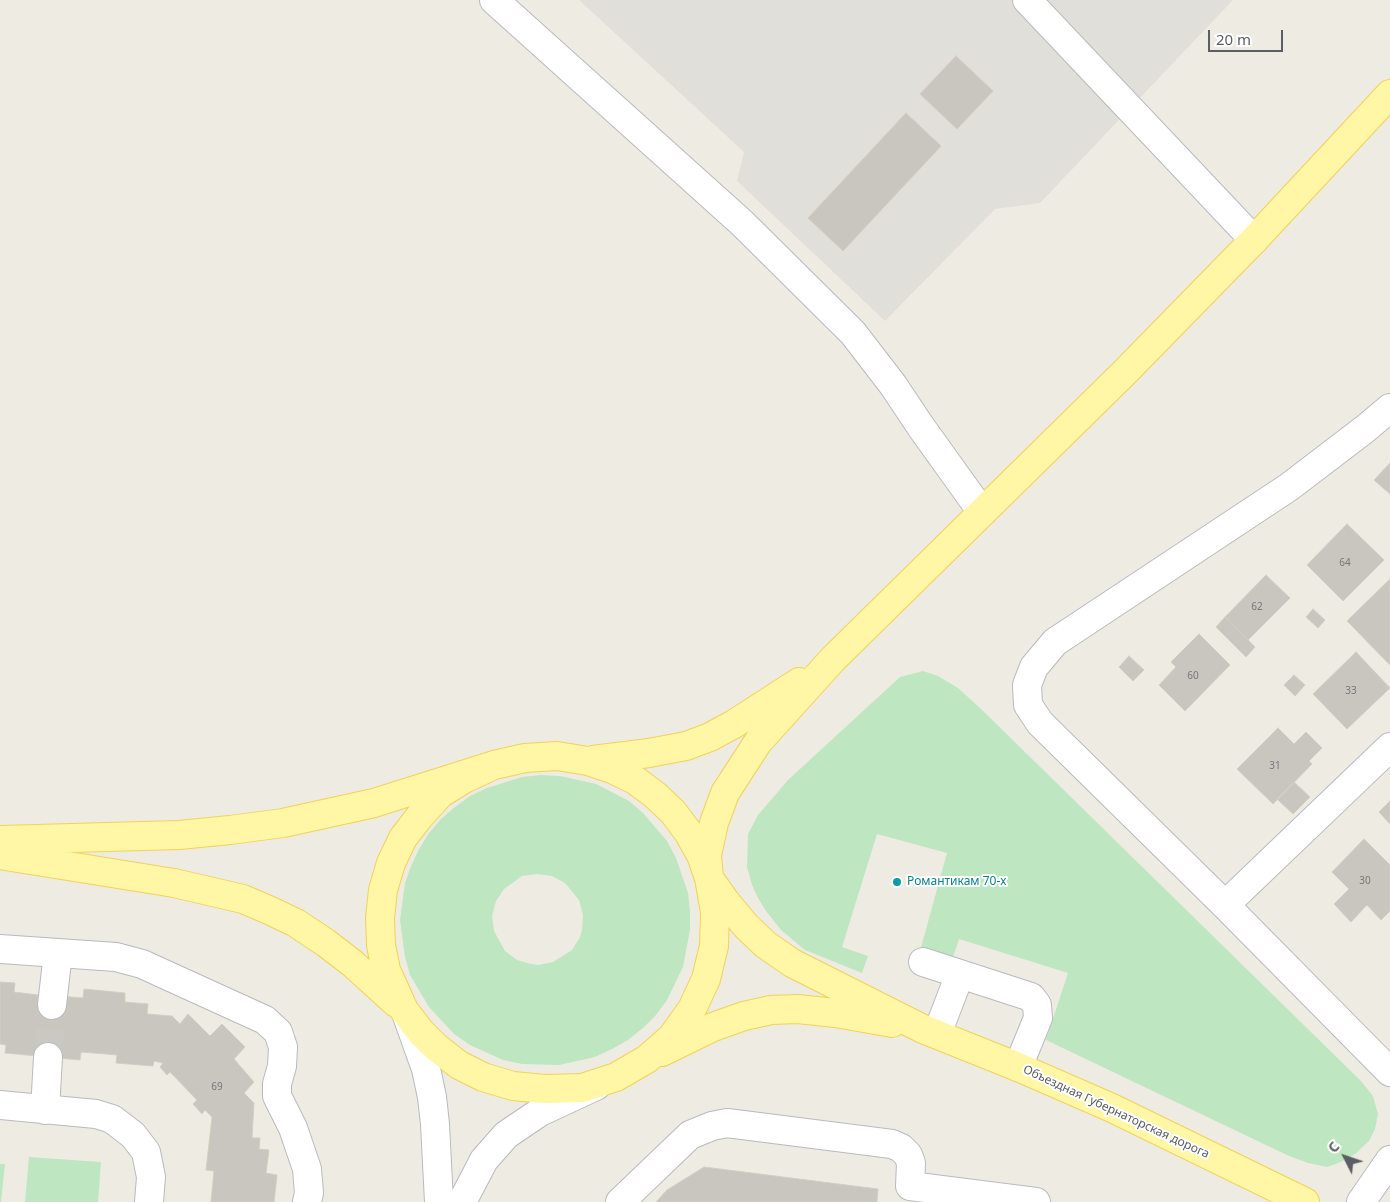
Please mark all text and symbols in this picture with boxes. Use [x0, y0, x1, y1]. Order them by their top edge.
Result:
scale bar [1210, 20, 1285, 52]
text: 20 m [1216, 29, 1251, 49]
house number: 64 [1339, 557, 1351, 569]
house number: 62 [1251, 601, 1263, 613]
house number: 60 [1187, 670, 1199, 682]
house number: 33 [1345, 685, 1357, 697]
house number: 31 [1269, 760, 1281, 772]
place label: Романтикам 70-х [907, 875, 1006, 889]
house number: 30 [1359, 875, 1371, 887]
marker: Романтикам 70-х [891, 876, 903, 888]
street label: Объездная Губернаторская дорога [1021, 1062, 1211, 1162]
house number: 69 [211, 1081, 223, 1093]
north arrow [1320, 1132, 1370, 1182]
text: С [1323, 1137, 1343, 1156]

